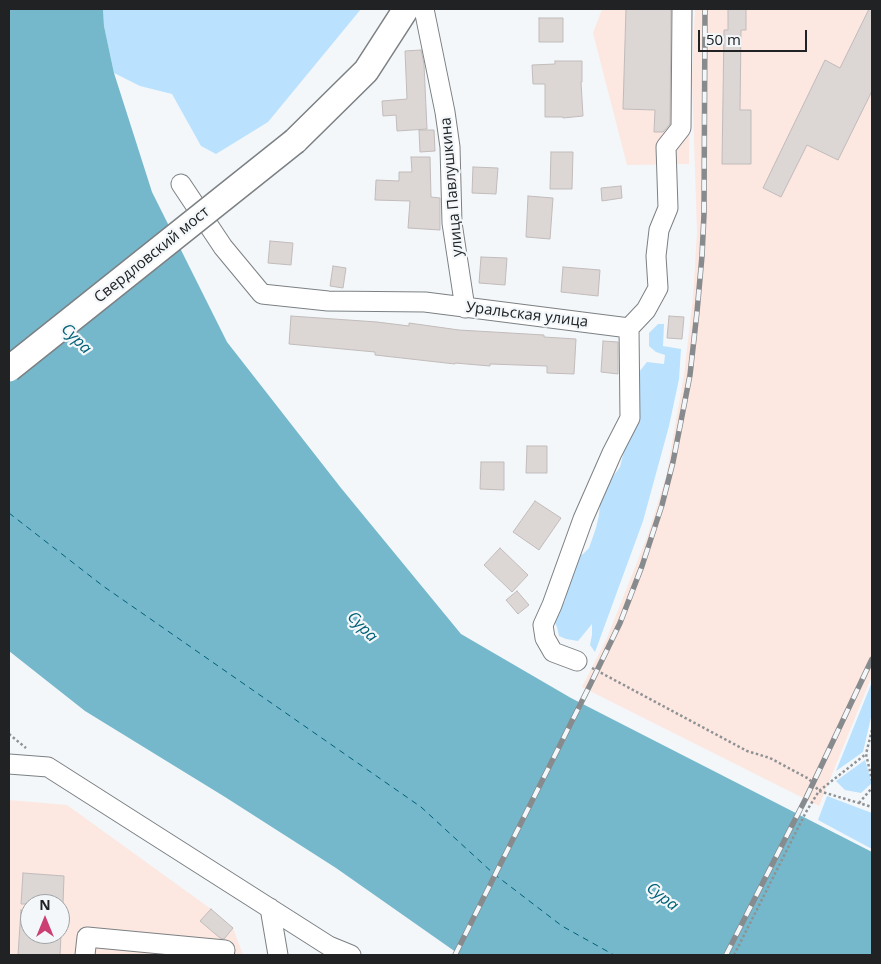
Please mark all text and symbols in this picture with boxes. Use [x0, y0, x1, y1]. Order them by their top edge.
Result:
scale bar [701, 20, 810, 52]
text: 50 m [706, 29, 741, 49]
street label: улица Павлушкина [437, 117, 467, 257]
street label: Свердловский мост [91, 203, 213, 307]
street label: Уральская улица [465, 299, 589, 331]
water label: Сура [57, 320, 95, 358]
water label: Сура [343, 608, 381, 646]
water label: Сура [642, 879, 682, 915]
north arrow [20, 894, 70, 944]
text: N [39, 895, 51, 914]

